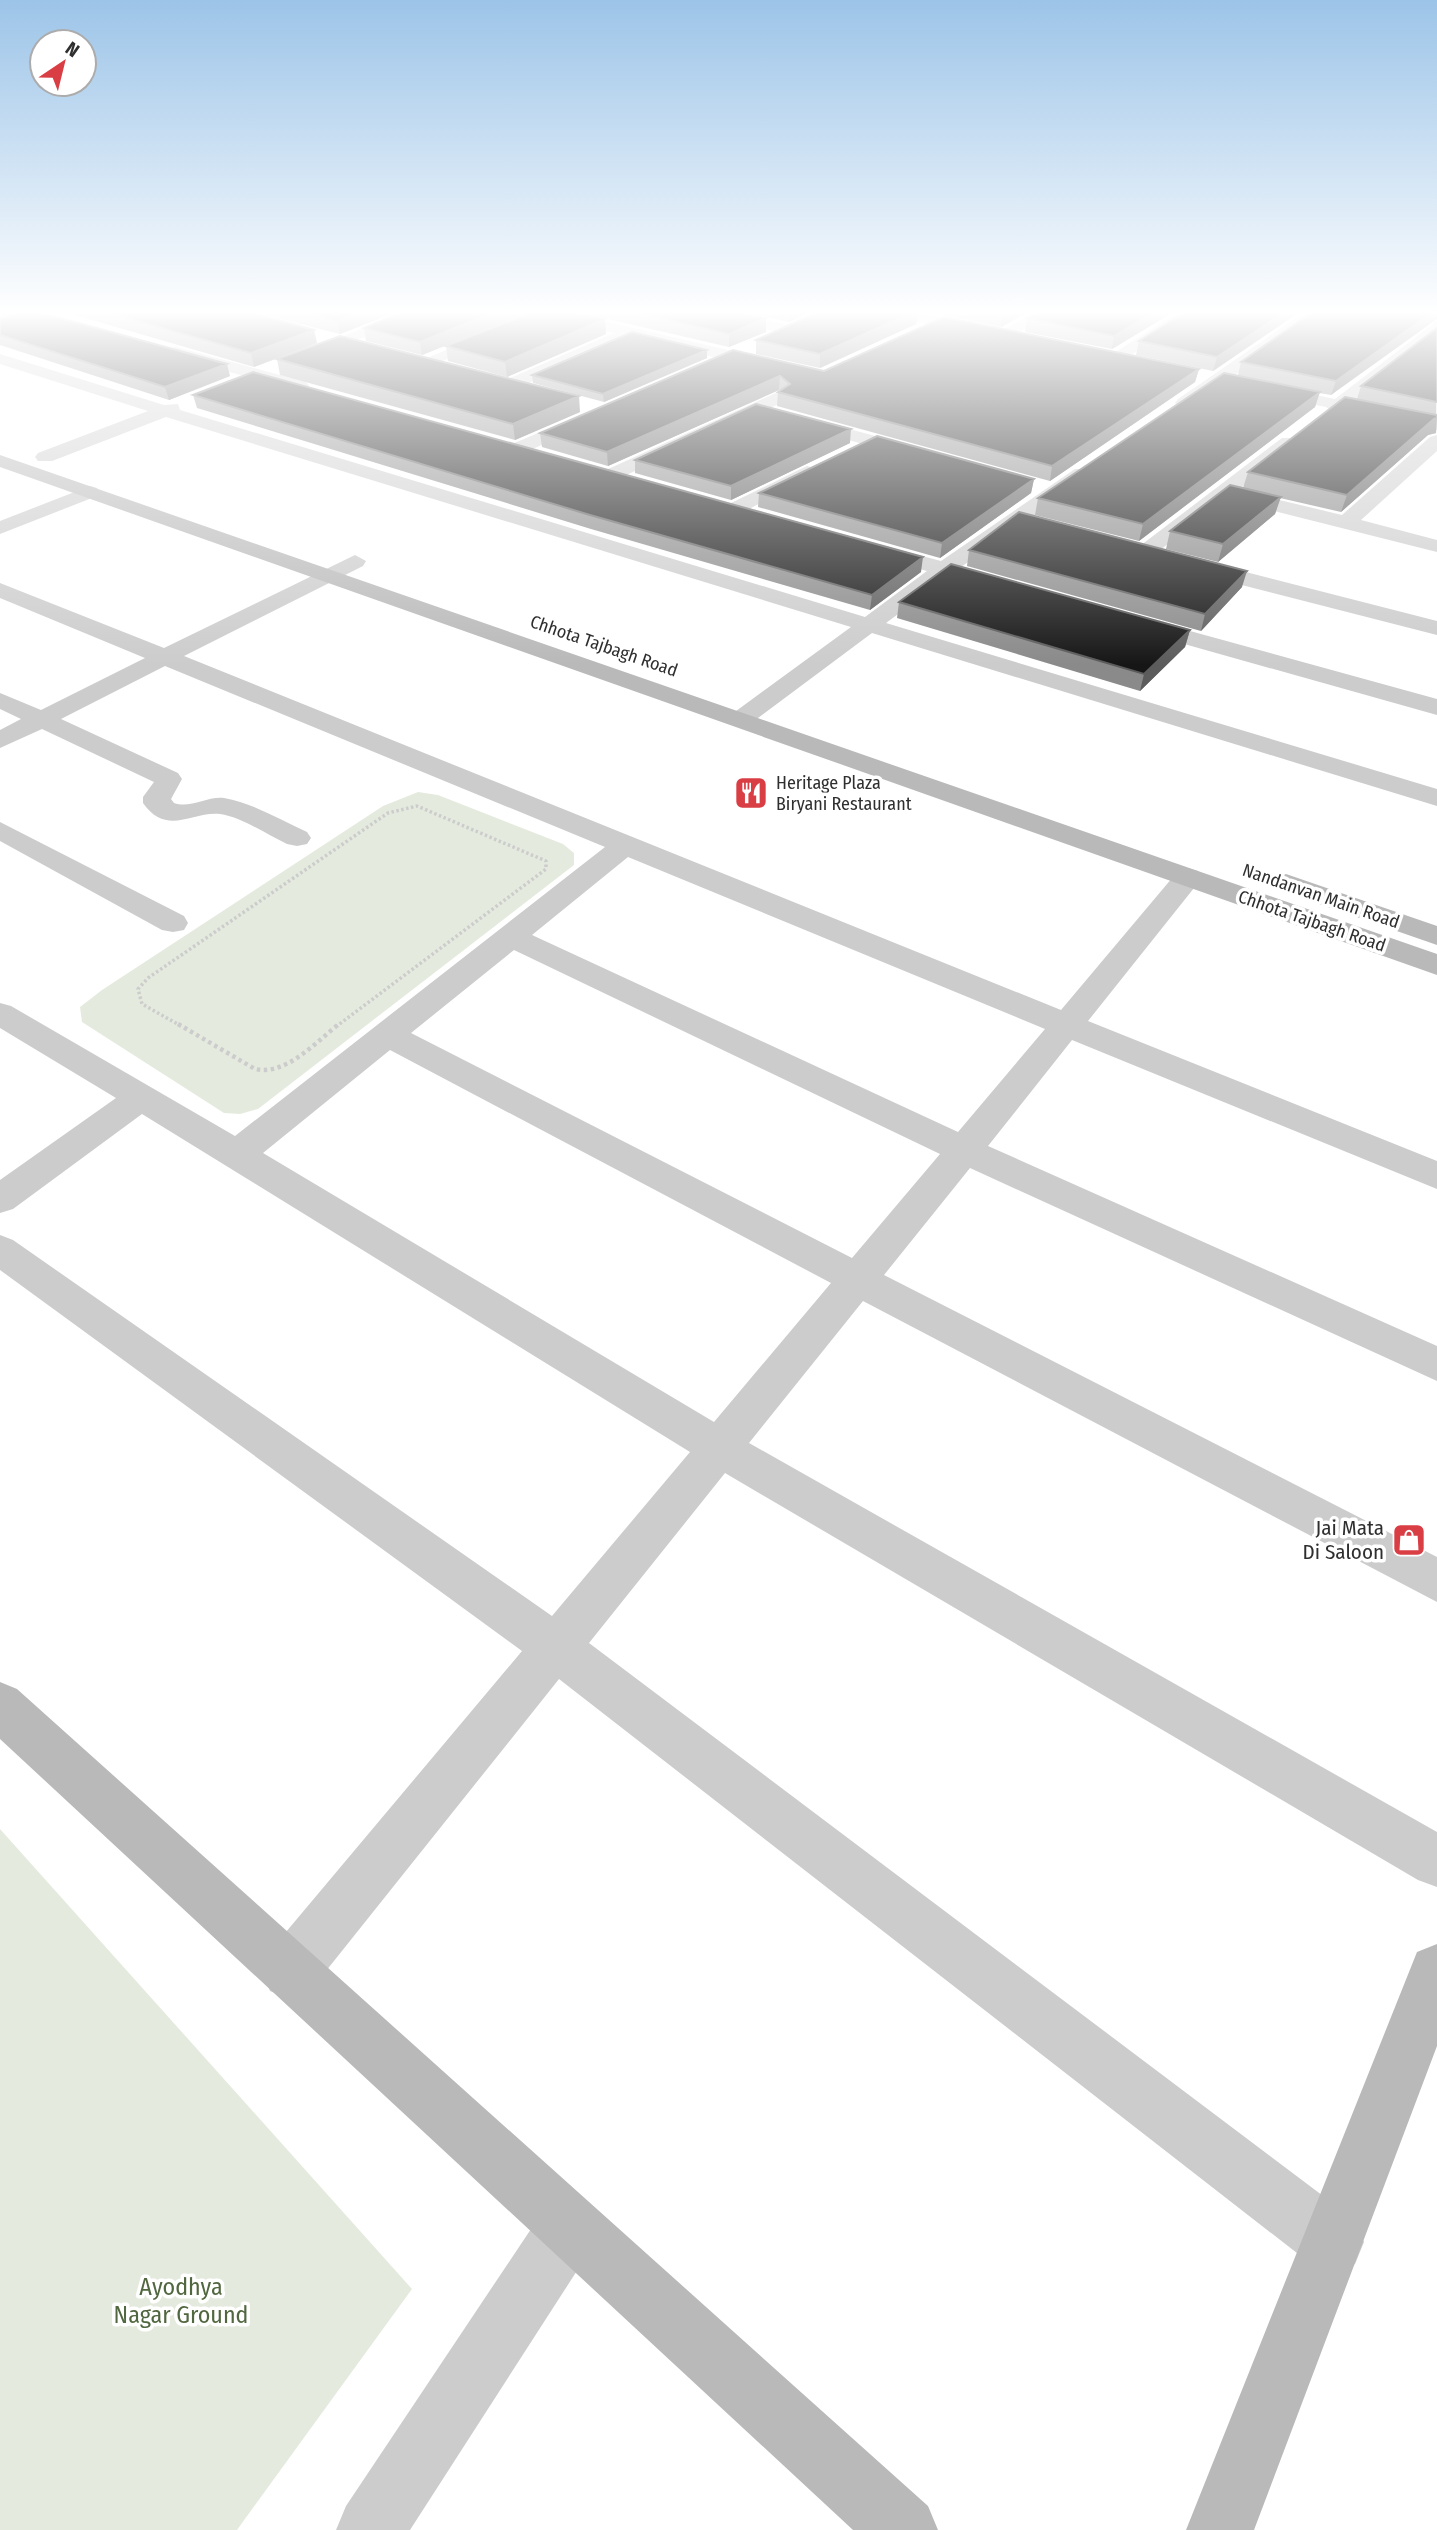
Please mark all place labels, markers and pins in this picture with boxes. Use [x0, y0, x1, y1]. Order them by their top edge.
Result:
place label: Heritage Plaza Biryani Restaurant [776, 772, 912, 815]
restaurant icon: Heritage Plaza Biryani Restaurant [732, 774, 770, 812]
place label: Jai Mata Di Saloon [1302, 1515, 1384, 1565]
shop icon: Jai Mata Di Saloon [1390, 1521, 1428, 1559]

